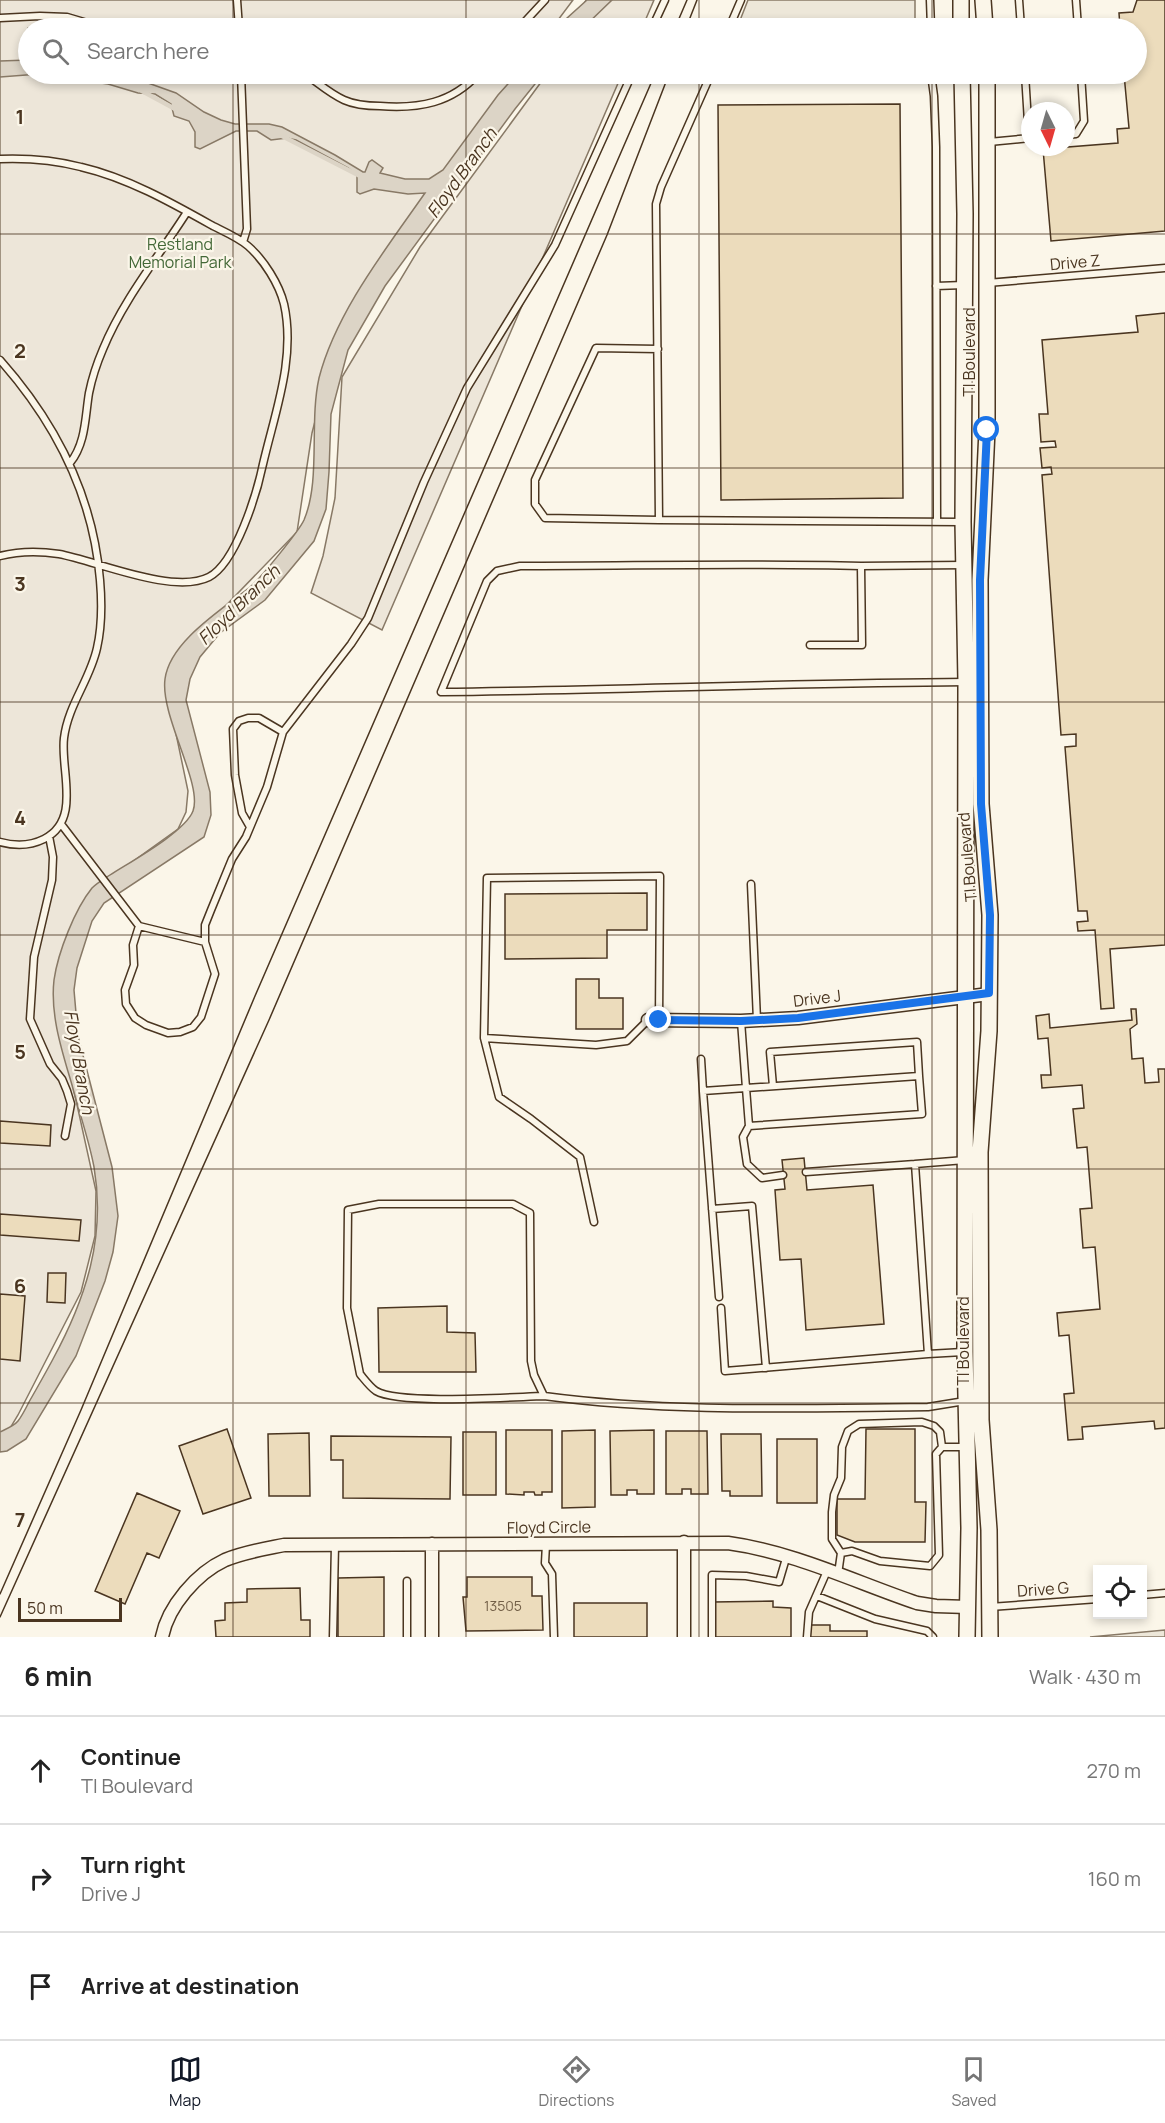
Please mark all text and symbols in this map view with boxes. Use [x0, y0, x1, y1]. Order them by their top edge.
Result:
search box [18, 18, 1147, 84]
icon: search [39, 35, 72, 68]
text: Search here [87, 36, 209, 66]
north arrow [1021, 102, 1075, 156]
text: 1 [16, 103, 24, 130]
water label: Floyd Branch [421, 122, 503, 222]
park label: Restland Memorial Park [129, 233, 232, 273]
street label: Drive Z [1049, 249, 1101, 275]
street label: TI Boulevard [958, 307, 980, 397]
text: 2 [14, 337, 26, 364]
route start [973, 416, 999, 442]
water label: Floyd Branch [192, 558, 285, 650]
text: 3 [14, 570, 26, 597]
text: 4 [14, 804, 26, 831]
street label: TI Boulevard [952, 811, 982, 903]
street label: Drive J [792, 984, 842, 1012]
route end [645, 1006, 671, 1032]
water label: Floyd Branch [59, 1008, 101, 1117]
text: 5 [14, 1038, 26, 1065]
text: 6 [14, 1272, 26, 1299]
street label: TI Boulevard [952, 1296, 974, 1386]
text: 7 [15, 1506, 25, 1533]
street label: Floyd Circle [507, 1515, 591, 1539]
map controls [1093, 1565, 1147, 1619]
button: locate [1093, 1565, 1147, 1619]
street label: Drive G [1016, 1576, 1070, 1602]
scale bar [18, 1595, 122, 1622]
house number: 13505 [484, 1596, 522, 1615]
text: 50 m [27, 1597, 63, 1619]
text: 6 min [24, 1658, 92, 1694]
text: Walk · 430 m [1029, 1663, 1141, 1690]
text: Continue [81, 1742, 181, 1772]
icon: ahead [24, 1754, 57, 1787]
text: 270 m [1086, 1757, 1141, 1784]
text: TI Boulevard [81, 1772, 193, 1799]
text: Turn right [81, 1850, 186, 1880]
icon: right [24, 1862, 57, 1895]
text: 160 m [1088, 1865, 1141, 1892]
text: Drive J [81, 1880, 141, 1907]
icon: arrive [24, 1970, 57, 2003]
text: Arrive at destination [81, 1971, 299, 2001]
tab: Map [169, 2053, 202, 2111]
tab: Directions [539, 2053, 614, 2111]
tab: Saved [951, 2053, 996, 2111]

